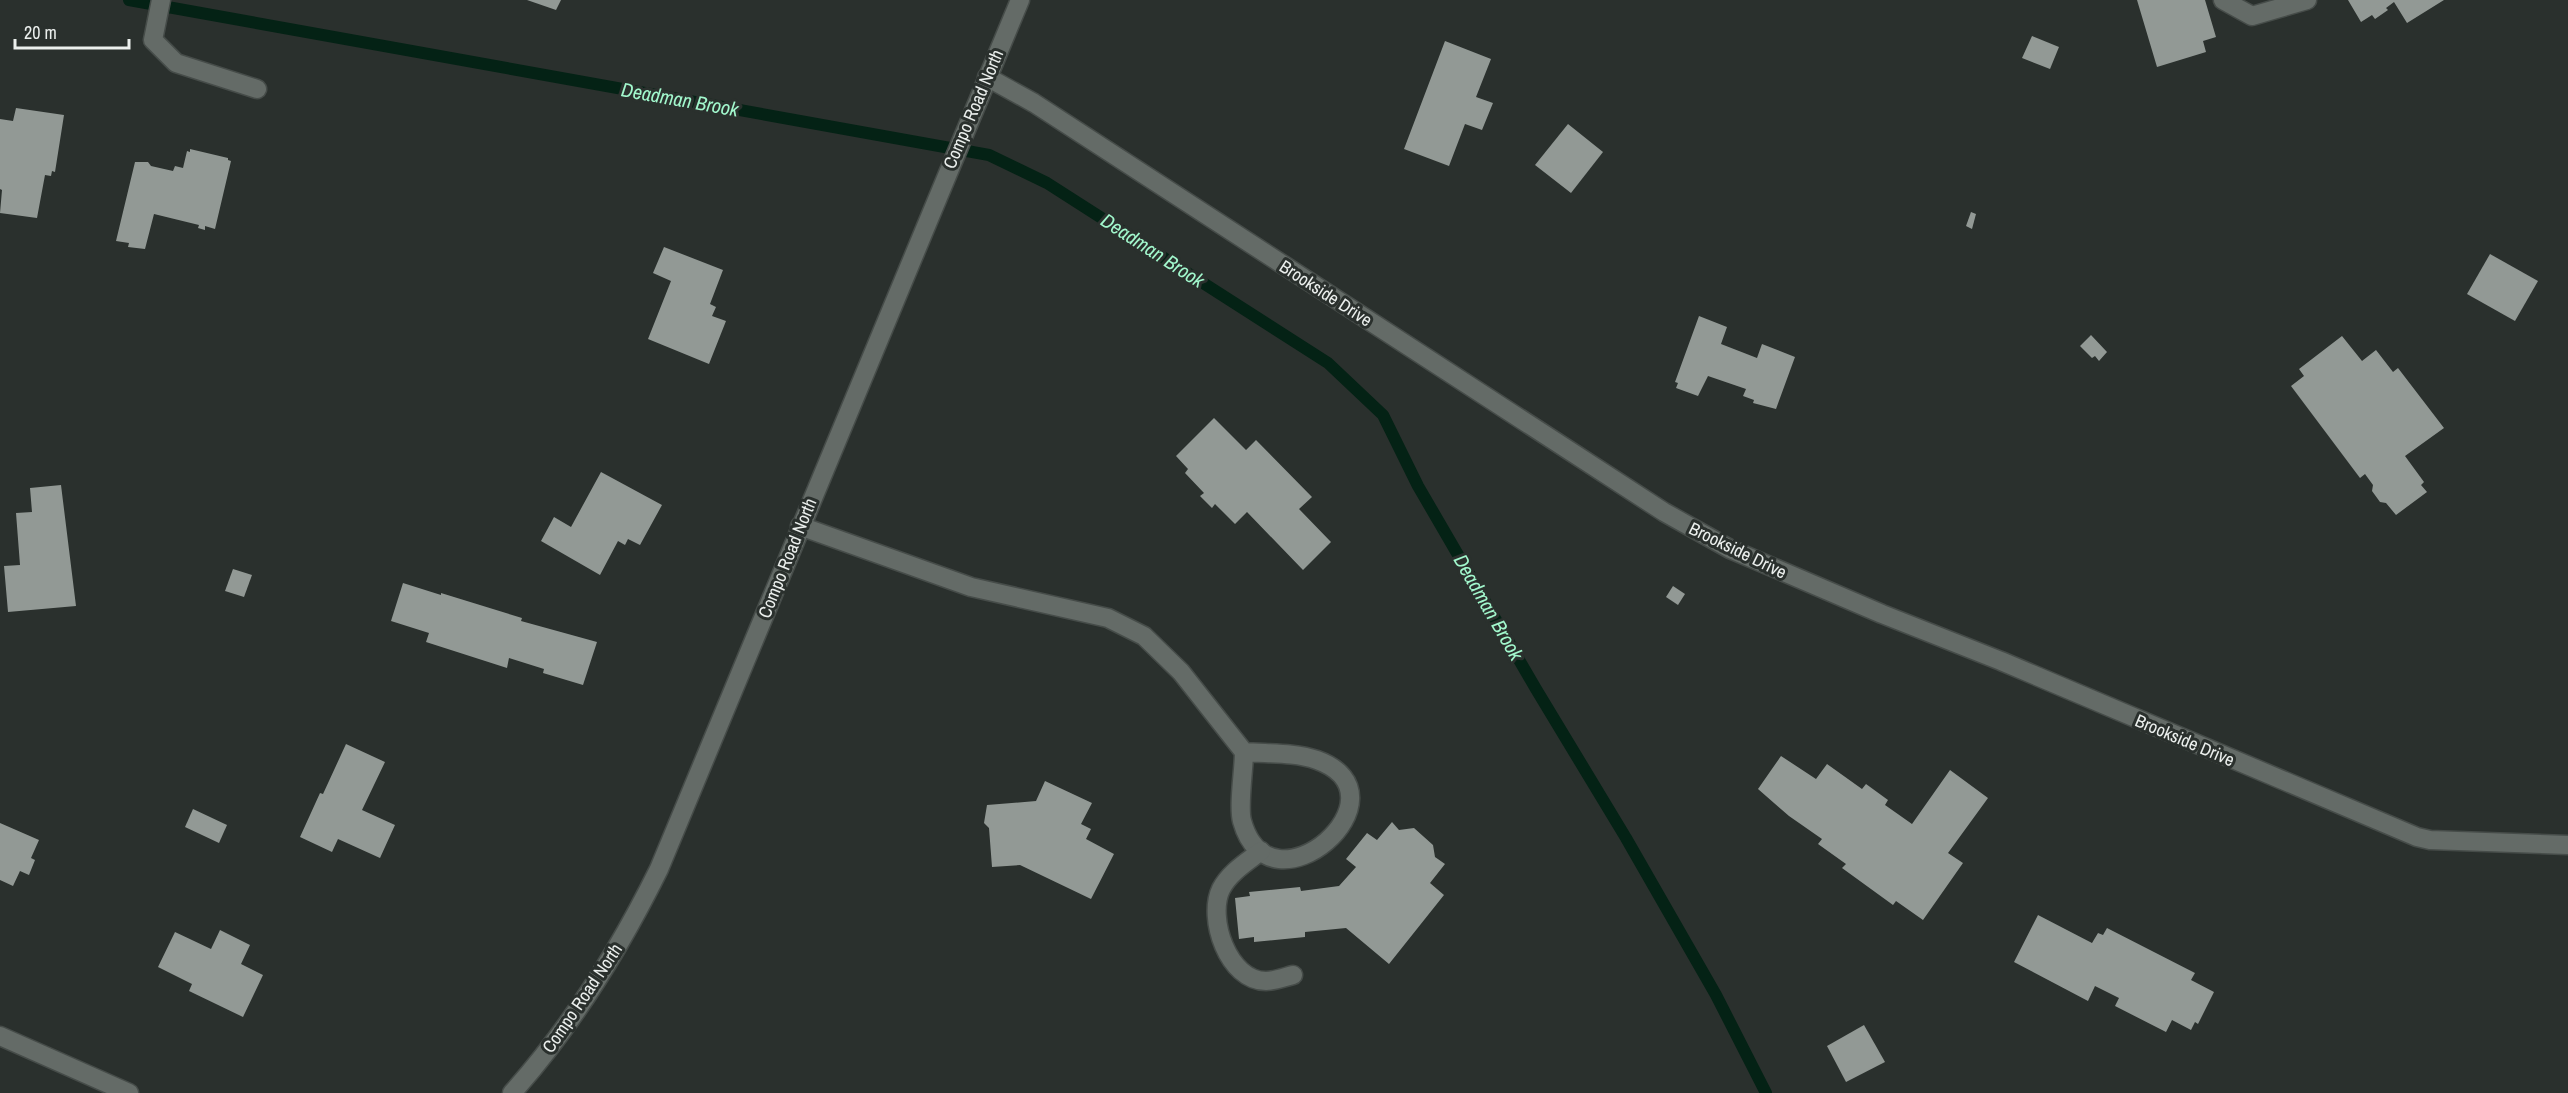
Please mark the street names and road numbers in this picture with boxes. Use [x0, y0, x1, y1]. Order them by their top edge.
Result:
street label: Compo Road North [937, 46, 1009, 172]
street label: Brookside Drive [1275, 254, 1377, 332]
street label: Compo Road North [752, 494, 822, 622]
street label: Brookside Drive [1685, 516, 1791, 584]
street label: Brookside Drive [2131, 708, 2239, 772]
street label: Compo Road North [536, 938, 628, 1058]

